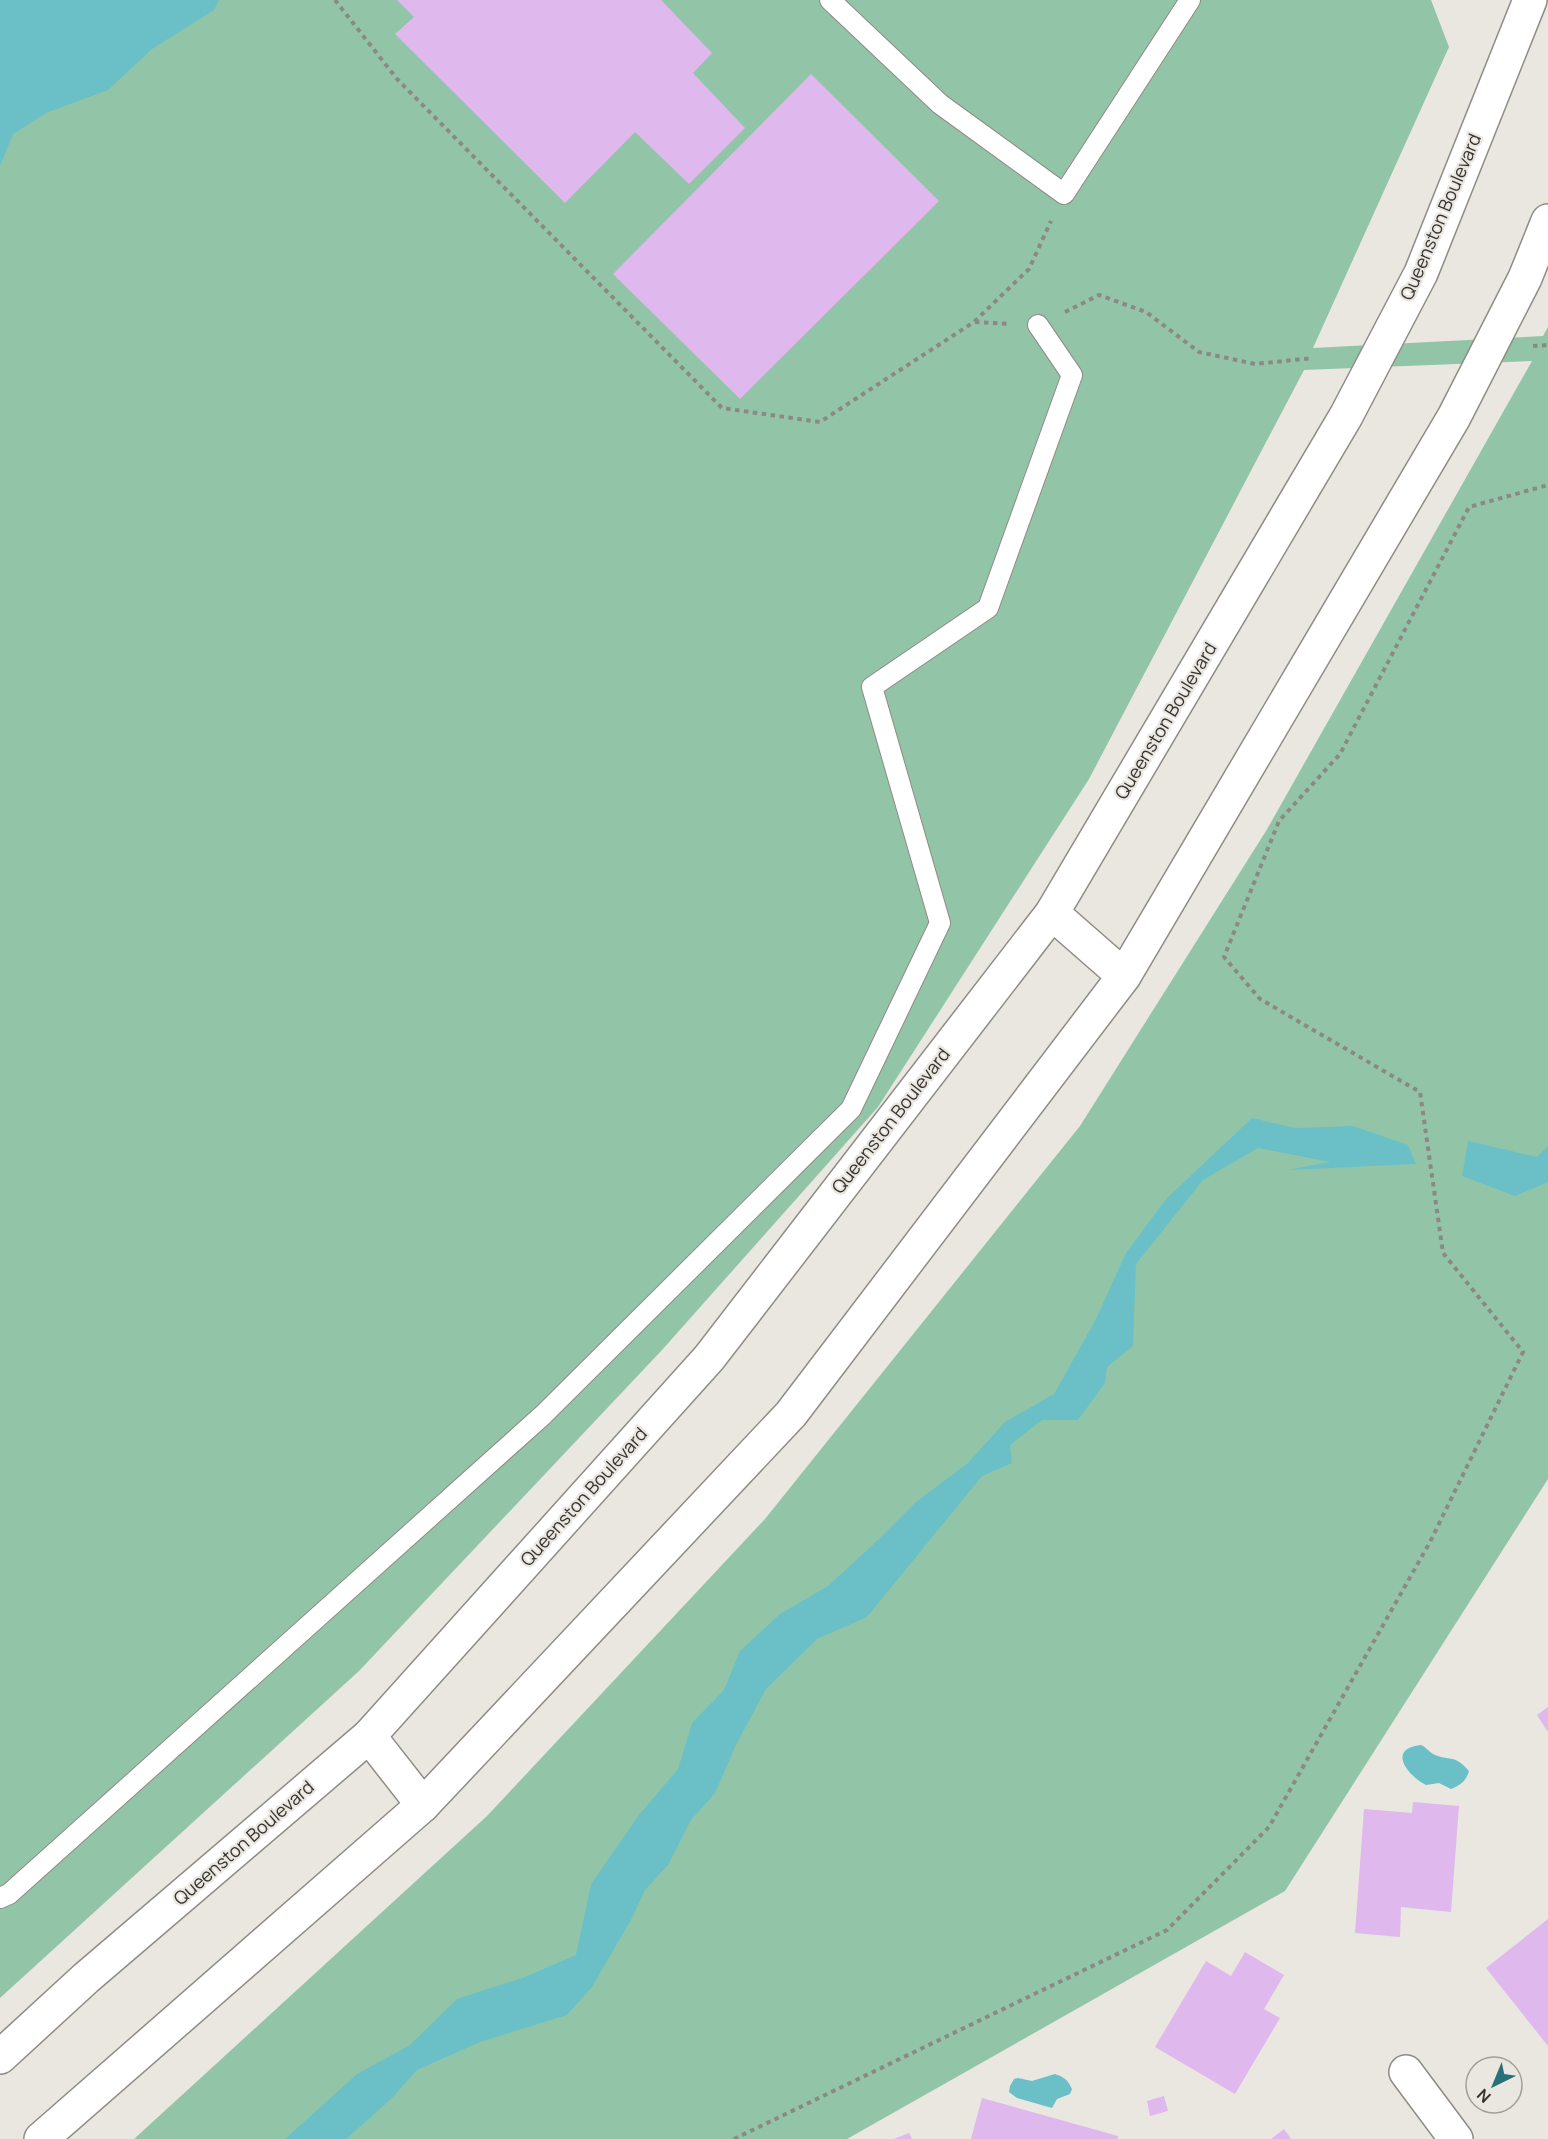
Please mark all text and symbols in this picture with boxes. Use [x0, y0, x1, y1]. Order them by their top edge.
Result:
street label: Queenston Boulevard [1394, 130, 1486, 304]
street label: Queenston Boulevard [1109, 638, 1221, 803]
street label: Queenston Boulevard [826, 1043, 955, 1198]
street label: Queenston Boulevard [515, 1422, 652, 1571]
street label: Queenston Boulevard [168, 1775, 319, 1910]
north arrow [1464, 2055, 1524, 2115]
text: N [1472, 2084, 1495, 2108]

